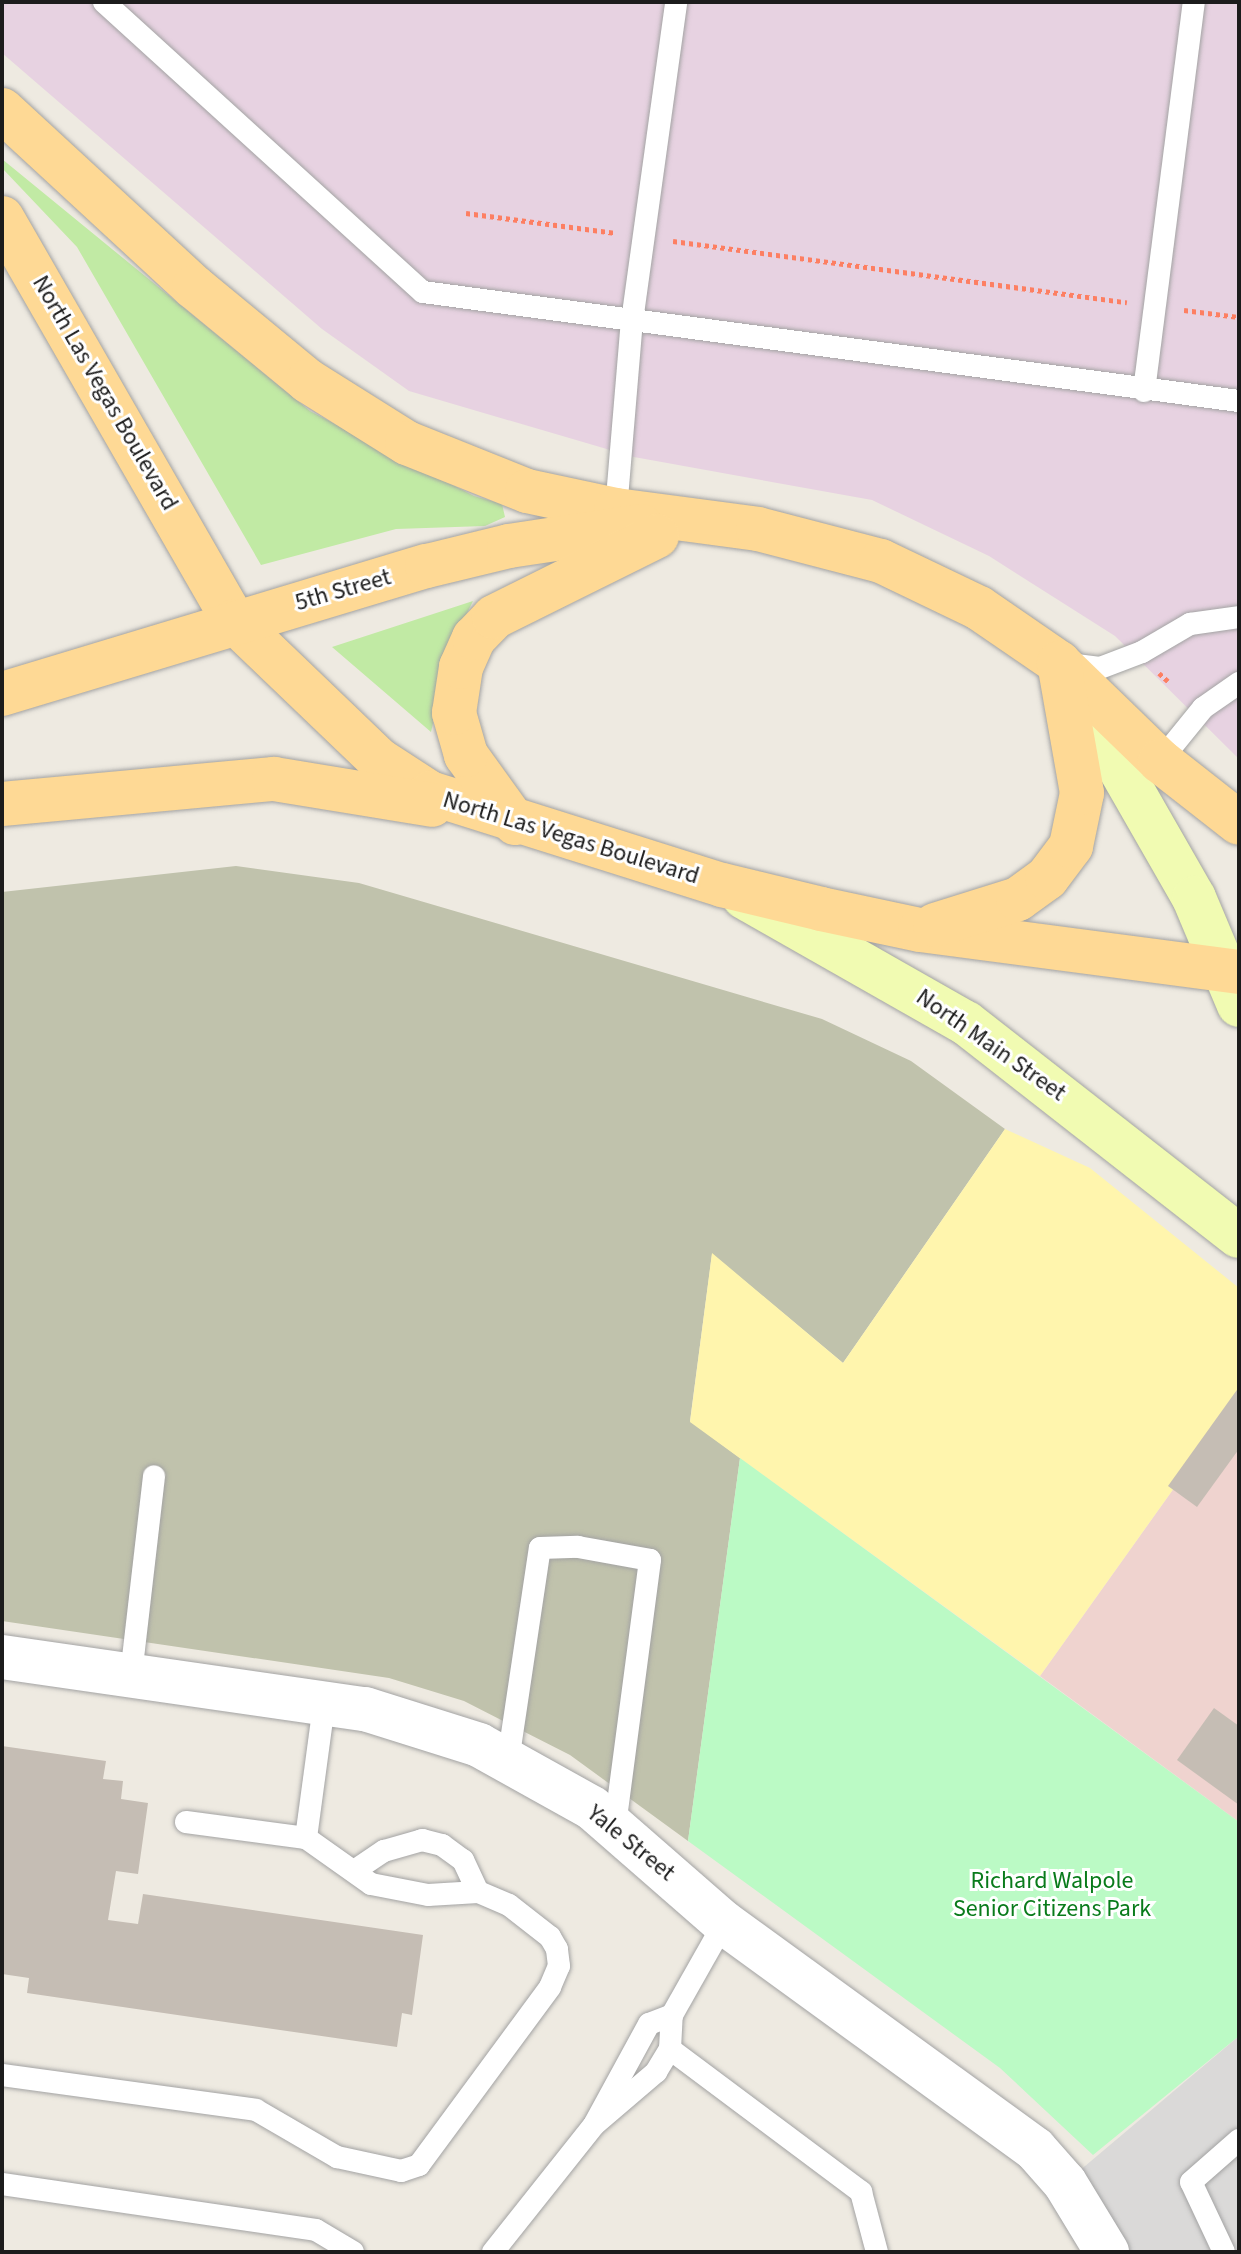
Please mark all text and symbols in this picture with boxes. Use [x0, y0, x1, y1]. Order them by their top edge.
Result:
street label: North Las Vegas Boulevard [26, 270, 184, 516]
street label: 5th Street [292, 563, 394, 617]
street label: North Las Vegas Boulevard [439, 785, 703, 891]
street label: North Main Street [911, 983, 1071, 1107]
street label: Yale Street [581, 1799, 681, 1887]
park label: Richard Walpole Senior Citizens Park [953, 1867, 1151, 1923]

